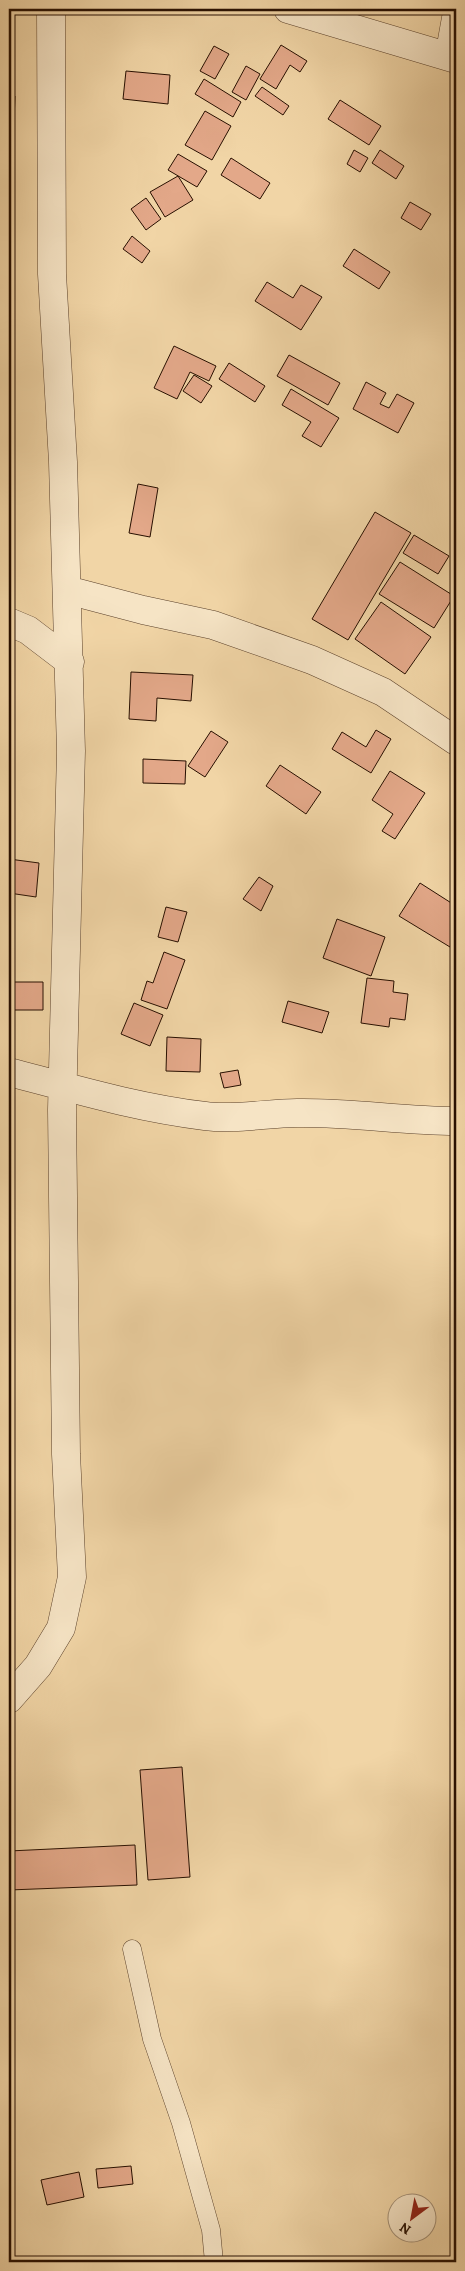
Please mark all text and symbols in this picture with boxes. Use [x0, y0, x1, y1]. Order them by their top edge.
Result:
north arrow [388, 2194, 438, 2244]
text: N [396, 2218, 415, 2239]

